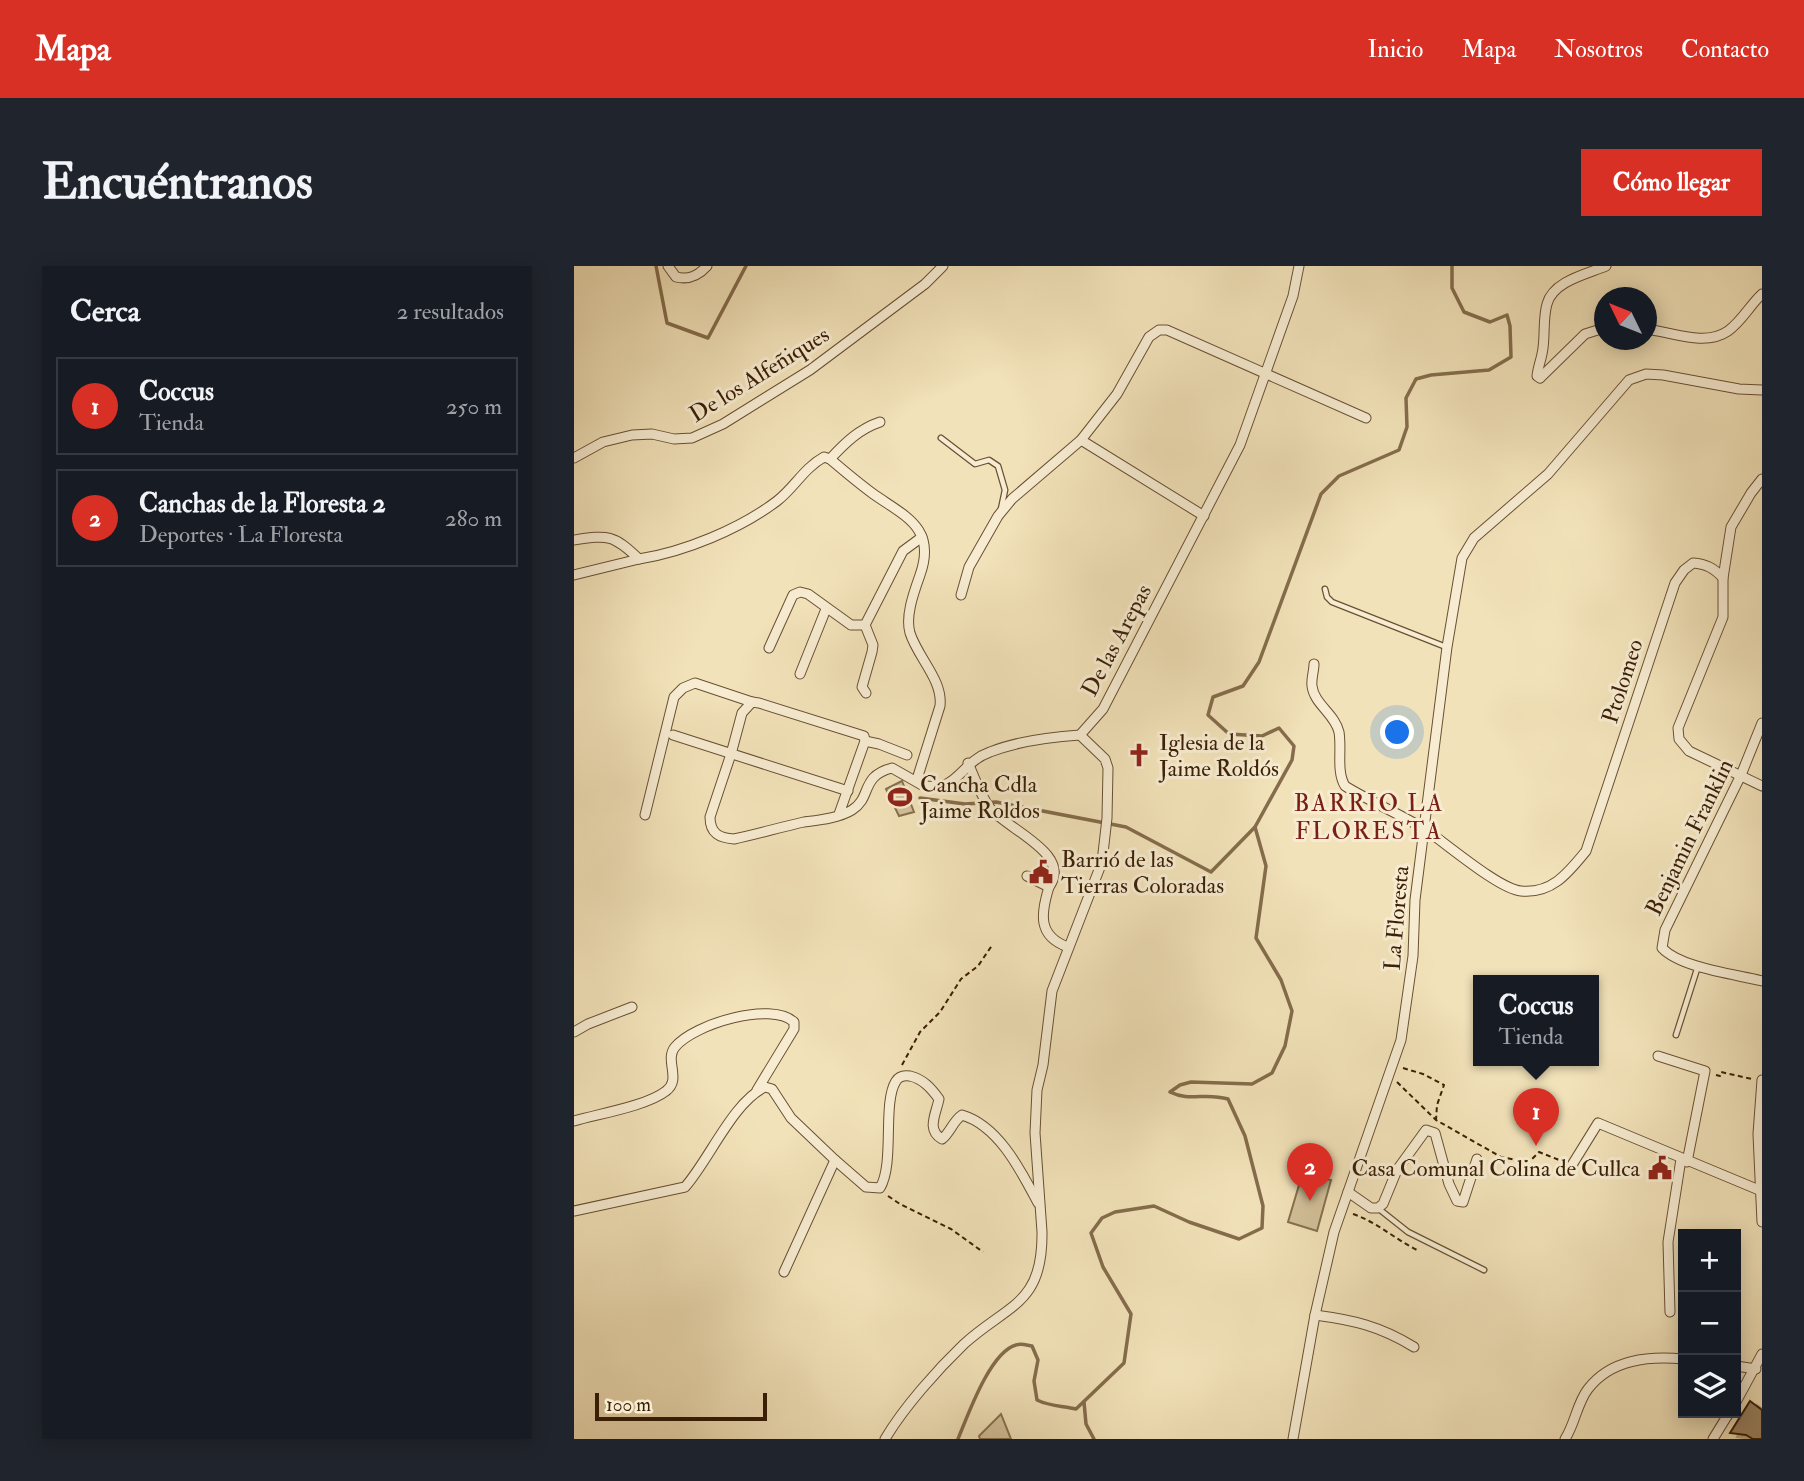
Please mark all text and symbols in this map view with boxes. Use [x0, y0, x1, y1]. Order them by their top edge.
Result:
text: Mapa [35, 29, 111, 70]
text: Inicio [1368, 34, 1423, 65]
text: Mapa [1461, 34, 1516, 65]
text: Nosotros [1554, 34, 1643, 65]
text: Contacto [1681, 34, 1769, 65]
button: Cómo llegar [1581, 149, 1762, 216]
text: Encuéntranos [42, 152, 313, 213]
north arrow [1594, 287, 1657, 350]
text: Cerca [70, 293, 140, 330]
text: 2 resultados [397, 297, 504, 326]
street label: De los Alfeñiques [684, 320, 835, 429]
text: Coccus [139, 376, 214, 408]
text: 1 [91, 392, 99, 421]
text: 250 m [446, 392, 502, 421]
text: Tienda [139, 408, 204, 437]
text: Canchas de la Floresta 2 [139, 488, 386, 520]
text: 2 [89, 504, 101, 533]
text: 280 m [445, 504, 502, 533]
text: Deportes · La Floresta [139, 520, 343, 549]
street label: De las Arepas [1075, 579, 1159, 702]
street label: Ptolomeo [1595, 635, 1650, 727]
your location [1380, 715, 1414, 749]
place label: Iglesia de la Jaime Roldós [1158, 728, 1279, 783]
church icon: Iglesia de la Jaime Roldós [1125, 741, 1153, 769]
street label: Benjamin Franklin [1639, 754, 1740, 920]
place label: Cancha Cdla Jaime Roldos [919, 770, 1040, 825]
sports icon: Cancha Cdla Jaime Roldos [886, 783, 914, 811]
district label: BARRIO LA FLORESTA [1294, 788, 1444, 847]
place label: Barrió de las Tierras Coloradas [1061, 845, 1224, 900]
public building icon: Barrió de las Tierras Coloradas [1027, 858, 1055, 886]
street label: La Floresta [1377, 864, 1416, 972]
popup [1473, 975, 1599, 1066]
text: Coccus [1499, 990, 1573, 1022]
text: Tienda [1499, 1022, 1564, 1051]
pin: 1 [1513, 1088, 1559, 1146]
pin: 2 [1287, 1143, 1333, 1201]
place label: Casa Comunal Colina de Cullca [1351, 1154, 1641, 1183]
public building icon: Casa Comunal Colina de Cullca [1646, 1154, 1674, 1182]
map controls [1678, 1229, 1741, 1418]
button: + [1678, 1229, 1741, 1292]
button: − [1678, 1292, 1741, 1355]
button: layers [1678, 1355, 1741, 1418]
scale bar [595, 1390, 766, 1422]
text: 100 m [606, 1393, 651, 1417]

